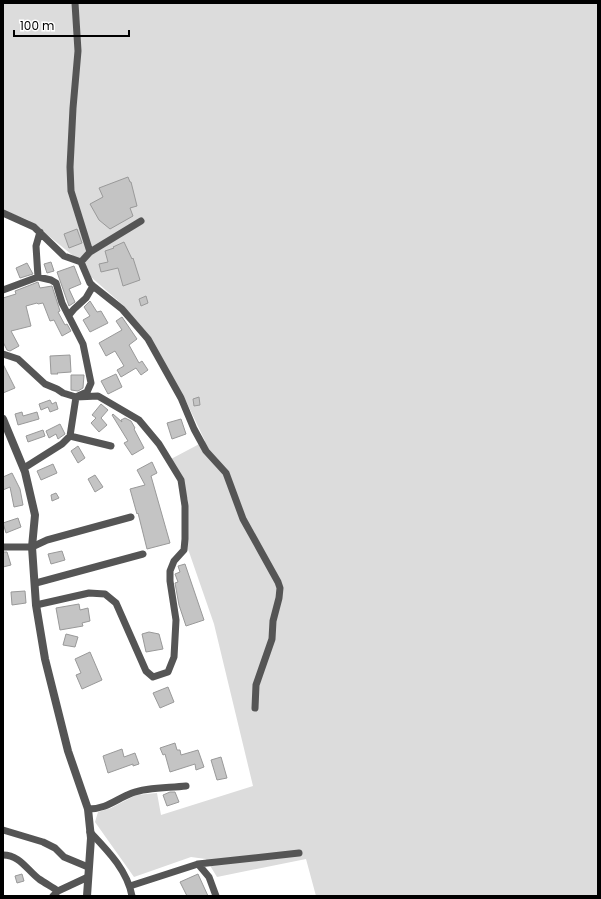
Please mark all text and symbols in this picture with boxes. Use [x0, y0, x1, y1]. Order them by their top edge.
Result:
scale bar [14, 12, 129, 38]
text: 100 m [20, 17, 54, 34]

